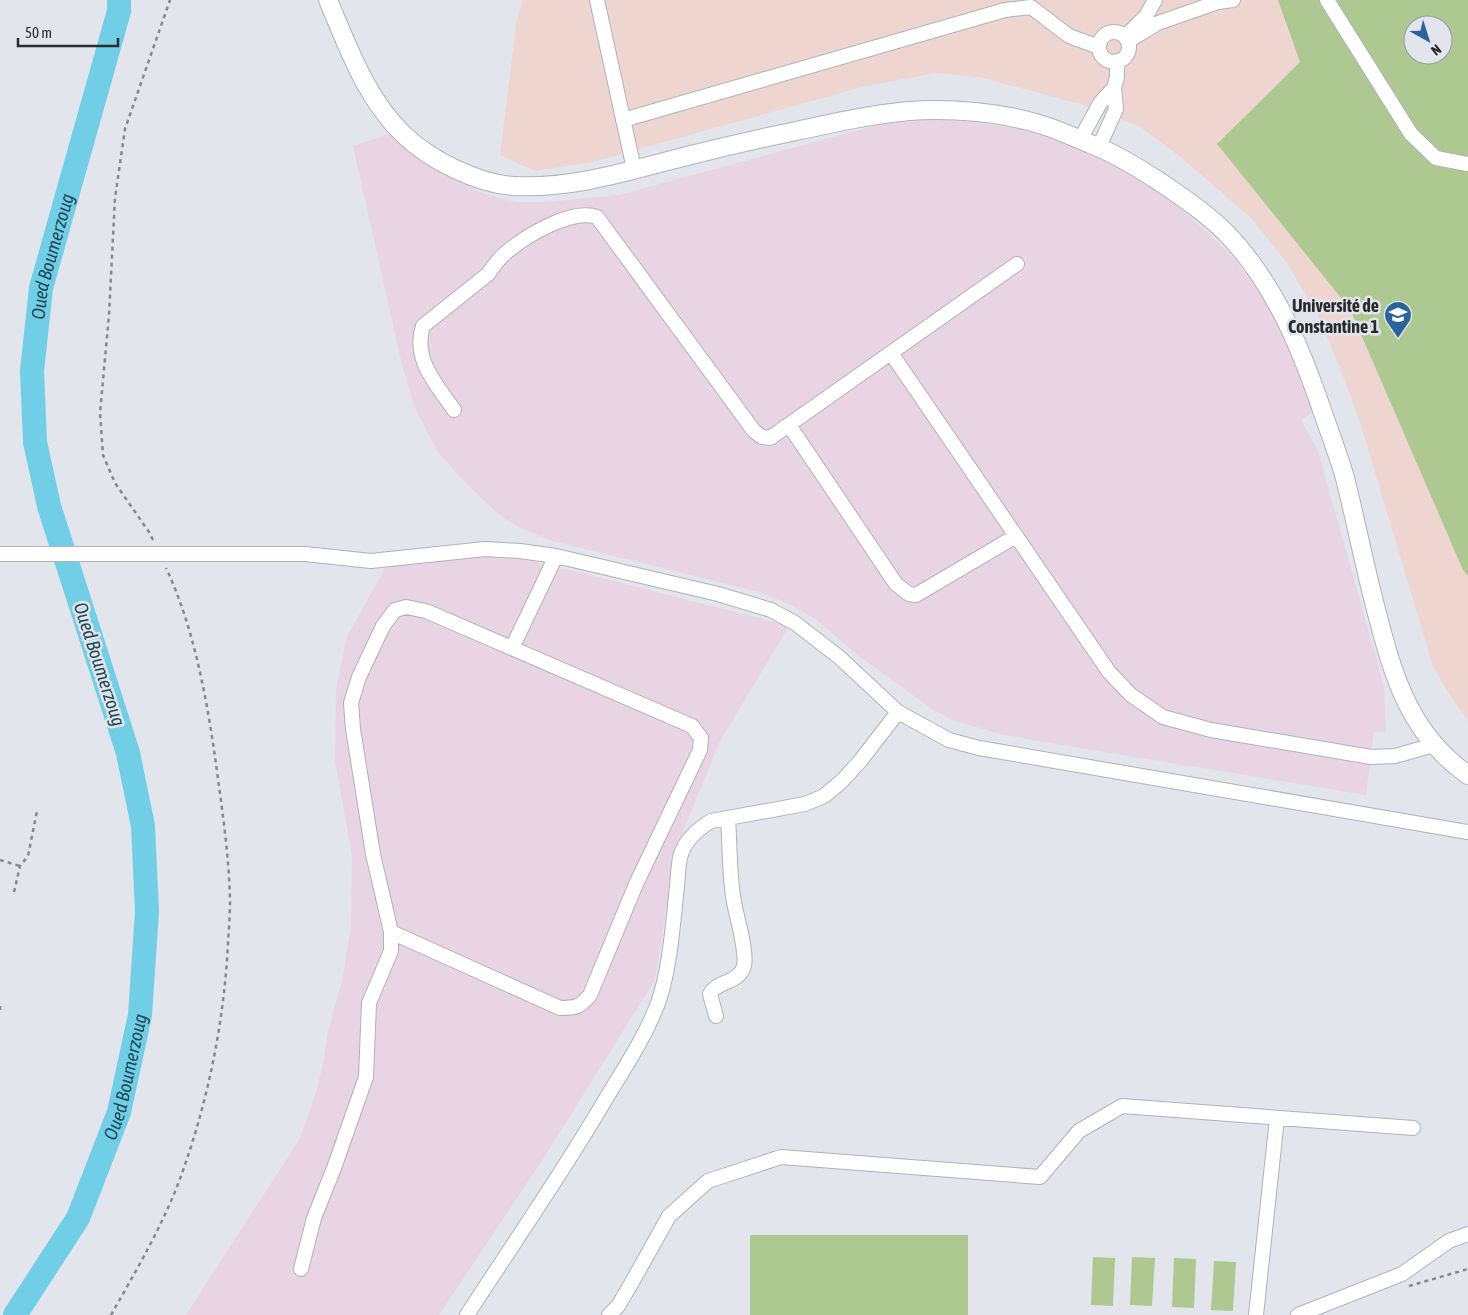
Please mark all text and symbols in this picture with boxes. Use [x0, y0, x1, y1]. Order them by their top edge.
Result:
scale bar [18, 15, 118, 47]
north arrow [1403, 15, 1453, 65]
text: 50 m [25, 24, 52, 41]
text: N [1428, 41, 1444, 59]
water label: Oued Boumerzoug [27, 191, 78, 320]
place label: Université de Constantine 1 [1288, 295, 1379, 337]
school or university icon: Université de Constantine 1 [1383, 300, 1413, 339]
water label: Oued Boumerzoug [70, 599, 130, 729]
water label: Oued Boumerzoug [98, 1012, 151, 1143]

